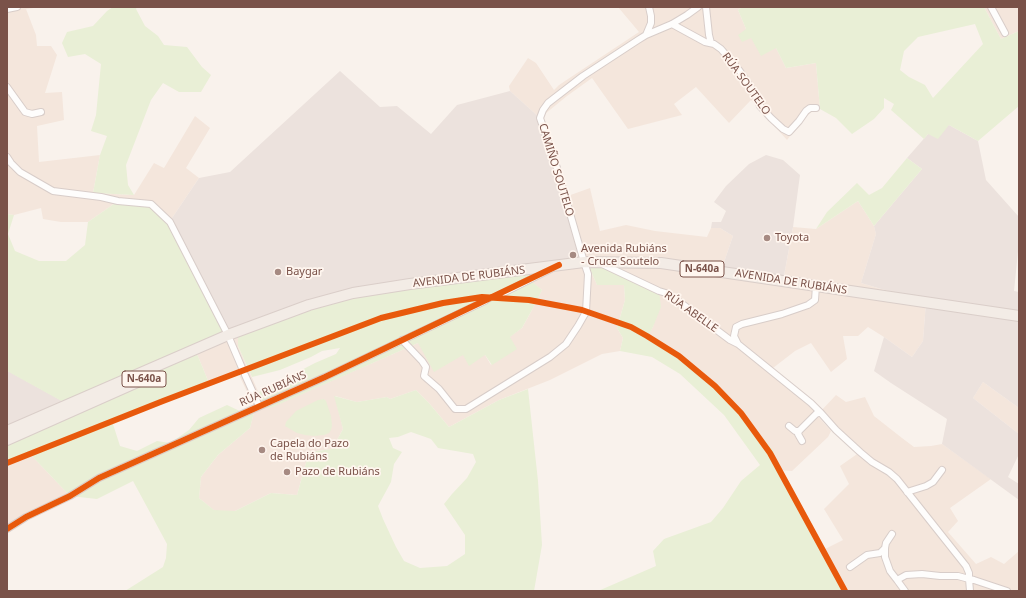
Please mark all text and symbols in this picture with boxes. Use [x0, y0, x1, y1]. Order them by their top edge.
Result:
street label: RÚA SOUTELO [719, 50, 773, 118]
street label: CAMIÑO SOUTELO [536, 122, 576, 218]
place label: Toyota [775, 231, 809, 245]
marker: Toyota [762, 233, 772, 243]
place label: Avenida Rubiáns - Cruce Soutelo [581, 242, 667, 268]
marker: Avenida Rubiáns - Cruce Soutelo [568, 250, 578, 260]
road number: N-640a [680, 261, 724, 277]
street label: AVENIDA DE RUBIÁNS [412, 264, 526, 290]
place label: Baygar [286, 265, 322, 279]
marker: Baygar [273, 267, 283, 277]
street label: AVENIDA DE RUBIÁNS [734, 267, 848, 297]
street label: RÚA ABELLE [662, 289, 720, 335]
street label: RÚA RUBIÁNS [237, 368, 309, 410]
road number: N-640a [122, 371, 166, 387]
place label: Capela do Pazo de Rubiáns [270, 437, 349, 463]
marker: Capela do Pazo de Rubiáns [257, 445, 267, 455]
place label: Pazo de Rubiáns [295, 465, 380, 479]
marker: Pazo de Rubiáns [282, 467, 292, 477]

